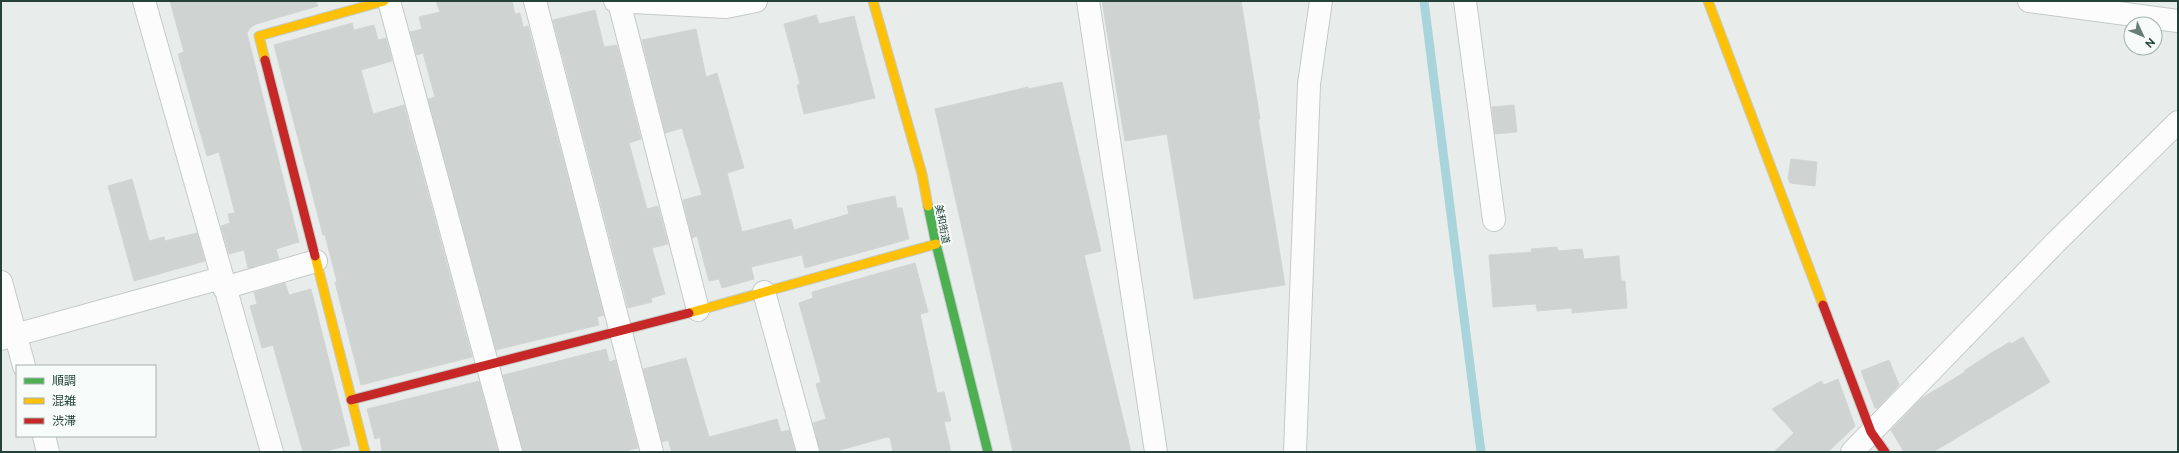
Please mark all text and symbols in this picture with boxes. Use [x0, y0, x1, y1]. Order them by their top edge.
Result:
north arrow [2123, 16, 2163, 56]
text: N [2142, 35, 2157, 50]
street label: 美和街道 [933, 203, 952, 245]
legend [16, 365, 156, 437]
text: 順調 [52, 374, 76, 388]
text: 混雑 [52, 394, 76, 408]
text: 渋滞 [52, 414, 76, 428]

